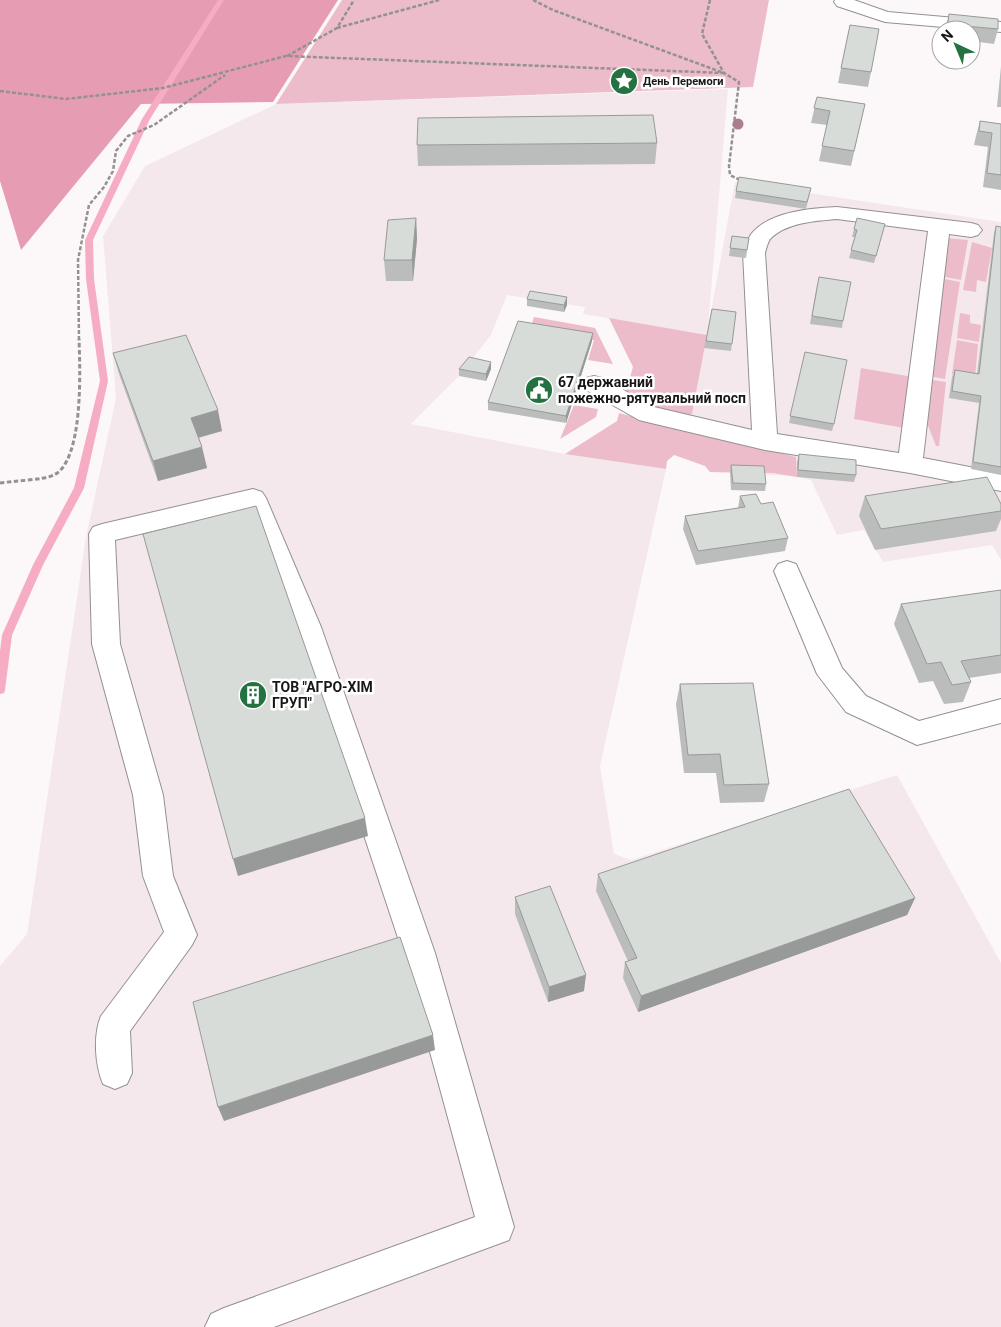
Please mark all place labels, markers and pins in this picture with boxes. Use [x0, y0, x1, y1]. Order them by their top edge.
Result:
place icon: День Перемоги [609, 66, 639, 96]
place label: День Перемоги [643, 75, 724, 88]
place label: 67 державний пожежно-рятувальний посп [558, 374, 746, 406]
public building icon: 67 державний пожежно-рятувальний посп [524, 375, 554, 405]
place label: ТОВ "АГРО-ХІМ ГРУП" [272, 679, 373, 711]
building icon: ТОВ "АГРО-ХІМ ГРУП" [238, 680, 268, 710]

